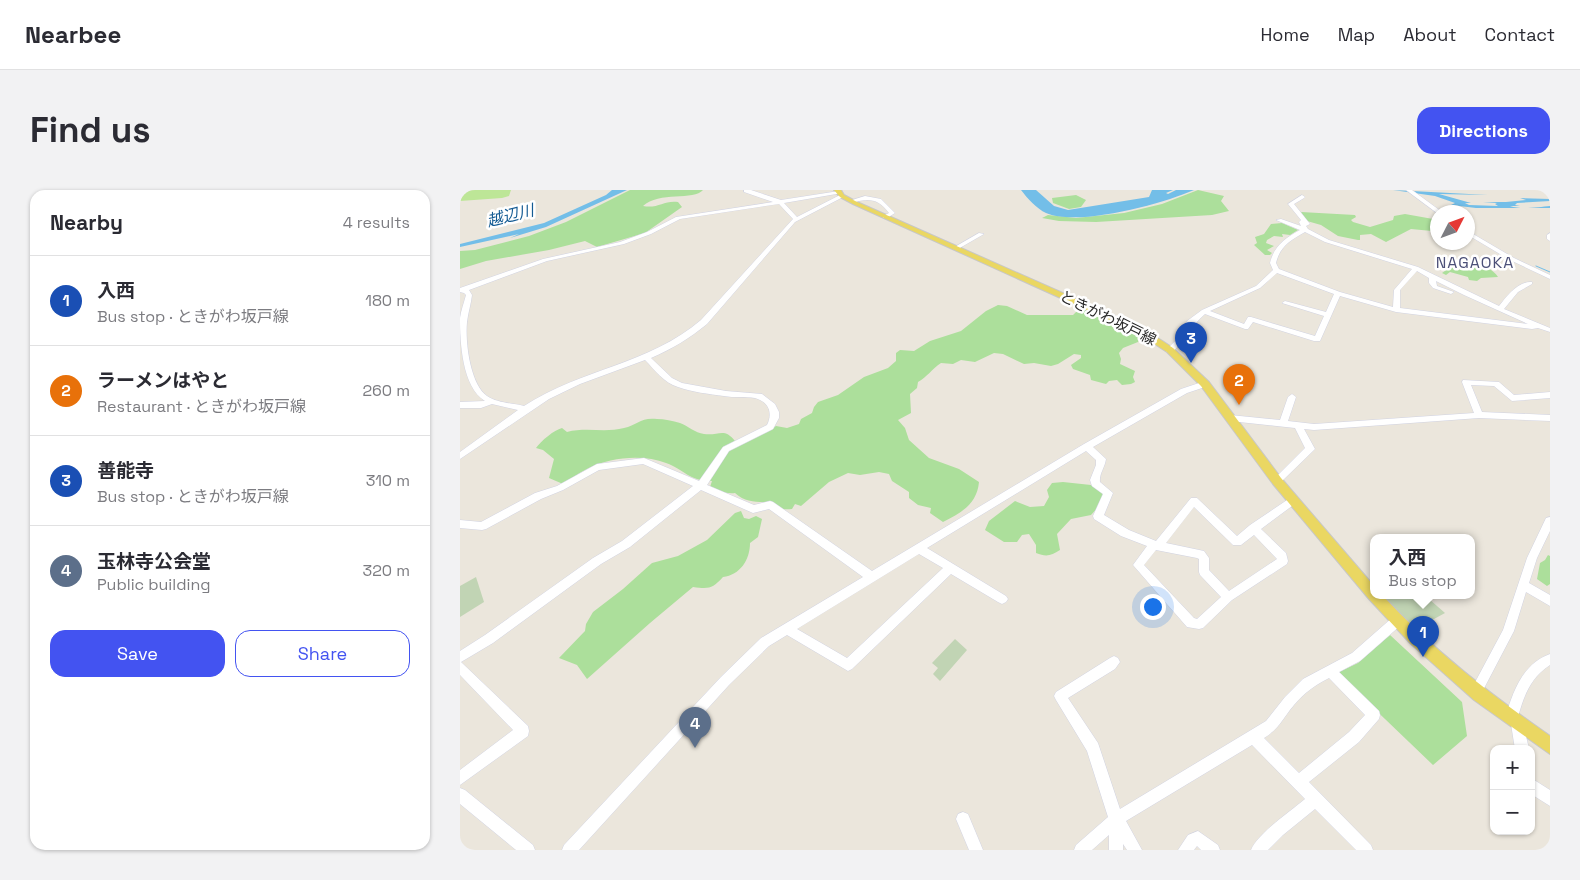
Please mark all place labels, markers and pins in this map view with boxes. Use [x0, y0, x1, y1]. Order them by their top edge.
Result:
pin: 3 [1175, 322, 1207, 363]
pin: 2 [1223, 364, 1255, 405]
pin: 1 [1407, 616, 1439, 657]
pin: 4 [679, 707, 711, 748]

